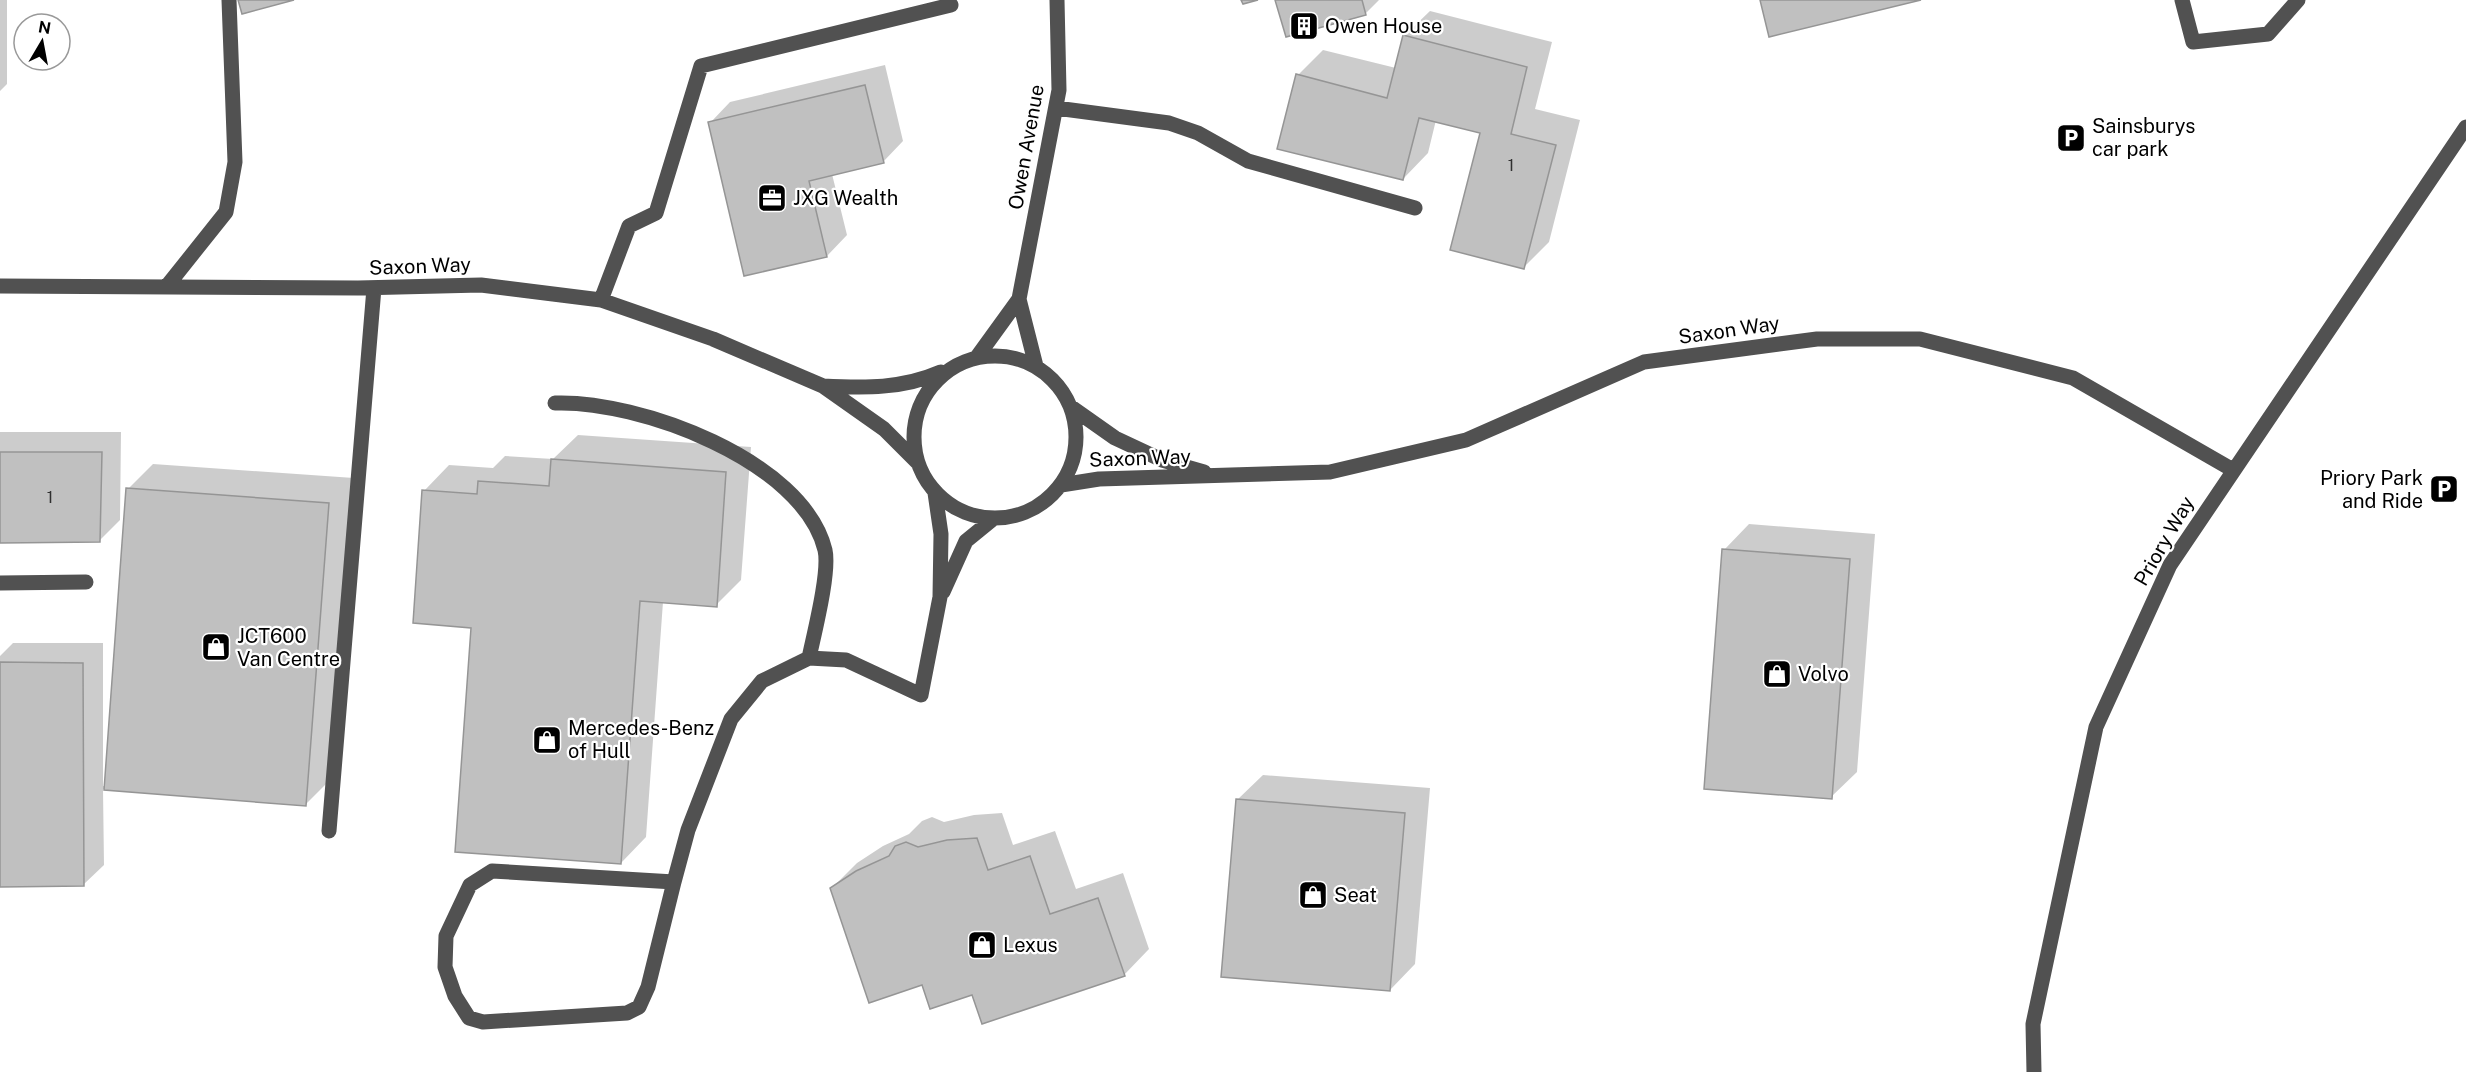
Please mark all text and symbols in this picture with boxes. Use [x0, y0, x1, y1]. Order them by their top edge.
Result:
building icon: Owen House [1288, 10, 1320, 42]
north arrow [12, 12, 72, 72]
place label: Owen House [1325, 14, 1442, 38]
text: N [37, 17, 52, 38]
street label: Owen Avenue [1003, 83, 1049, 211]
place label: Sainsburys car park [2092, 114, 2195, 161]
parking icon: Sainsburys car park [2055, 122, 2087, 154]
house number: 1 [1508, 156, 1514, 175]
office icon: JXG Wealth [756, 182, 788, 214]
place label: JXG Wealth [793, 186, 898, 210]
street label: Saxon Way [369, 252, 472, 280]
street label: Saxon Way [1677, 311, 1781, 349]
street label: Saxon Way [1089, 444, 1192, 472]
place label: Priory Park and Ride [2320, 466, 2423, 513]
parking icon: Priory Park and Ride [2428, 473, 2460, 505]
house number: 1 [47, 488, 53, 507]
street label: Priory Way [2129, 492, 2199, 590]
place label: JCT600 Van Centre [237, 624, 340, 671]
shop icon: JCT600 Van Centre [200, 631, 232, 663]
shop icon: Volvo [1761, 658, 1793, 690]
place label: Volvo [1798, 662, 1849, 686]
place label: Mercedes-Benz of Hull [568, 716, 714, 763]
shop icon: Mercedes-Benz of Hull [531, 724, 563, 756]
shop icon: Seat [1297, 879, 1329, 911]
place label: Seat [1334, 883, 1377, 907]
shop icon: Lexus [966, 929, 998, 961]
place label: Lexus [1003, 933, 1058, 957]

